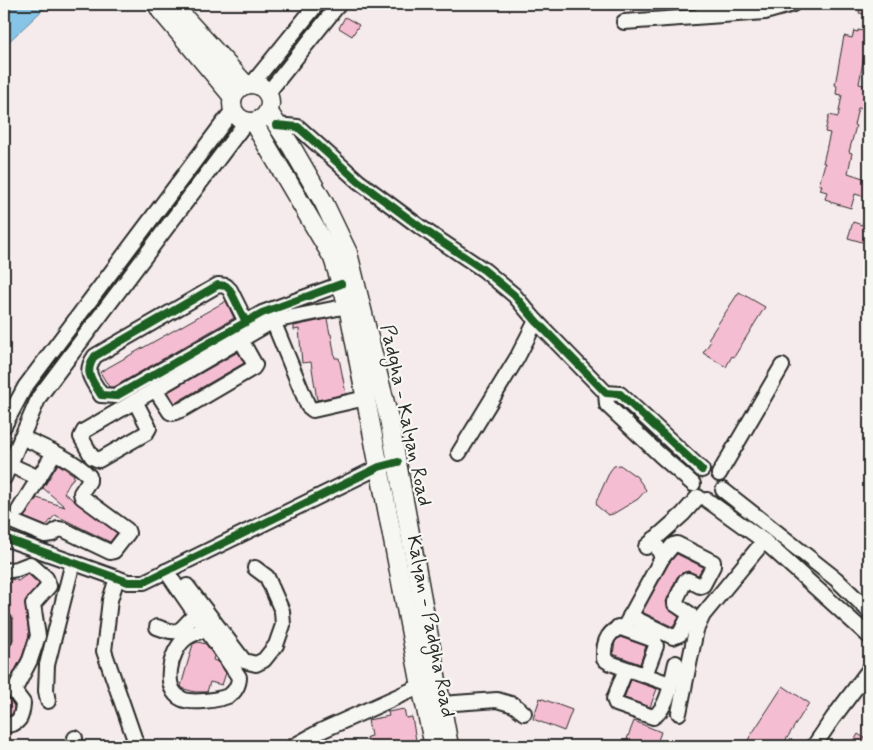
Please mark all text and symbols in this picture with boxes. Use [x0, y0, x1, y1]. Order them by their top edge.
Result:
street label: Padgha - Kalyan Road [372, 322, 438, 509]
street label: Kalyan - Padgha Road [399, 533, 461, 720]

